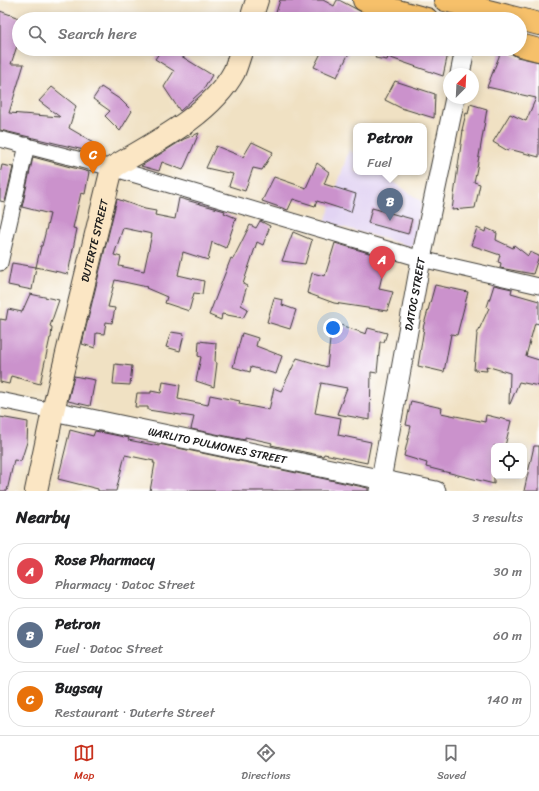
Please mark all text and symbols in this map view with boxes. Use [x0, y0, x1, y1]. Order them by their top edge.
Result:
search box [12, 12, 527, 56]
text: Search here [58, 21, 137, 47]
icon: search [26, 23, 48, 45]
north arrow [443, 68, 479, 104]
popup [353, 123, 427, 175]
text: Petron [367, 125, 413, 151]
pin: C [80, 141, 106, 174]
text: Fuel [367, 151, 392, 174]
pin: B [377, 188, 403, 221]
street label: DUTERTE STREET [75, 196, 114, 284]
pin: A [369, 246, 395, 279]
street label: DATOC STREET [399, 255, 431, 332]
your location [323, 318, 343, 338]
street label: WARLITO PULMONES STREET [146, 422, 289, 469]
map controls [491, 443, 527, 479]
button: locate [491, 443, 527, 479]
text: Nearby [16, 502, 70, 532]
text: 3 results [472, 506, 523, 529]
text: Rose Pharmacy [55, 547, 155, 573]
text: A [26, 560, 34, 583]
text: 30 m [493, 560, 522, 583]
text: Pharmacy · Datoc Street [55, 573, 195, 596]
text: Petron [55, 611, 100, 637]
text: B [26, 624, 34, 647]
text: 60 m [493, 624, 522, 647]
text: Fuel · Datoc Street [55, 637, 164, 660]
text: Bugsay [55, 675, 102, 701]
text: C [26, 688, 34, 711]
text: 140 m [487, 688, 522, 711]
text: Restaurant · Duterte Street [55, 701, 215, 724]
tab: Map [73, 742, 95, 785]
tab: Directions [241, 742, 291, 785]
tab: Saved [437, 742, 466, 785]

